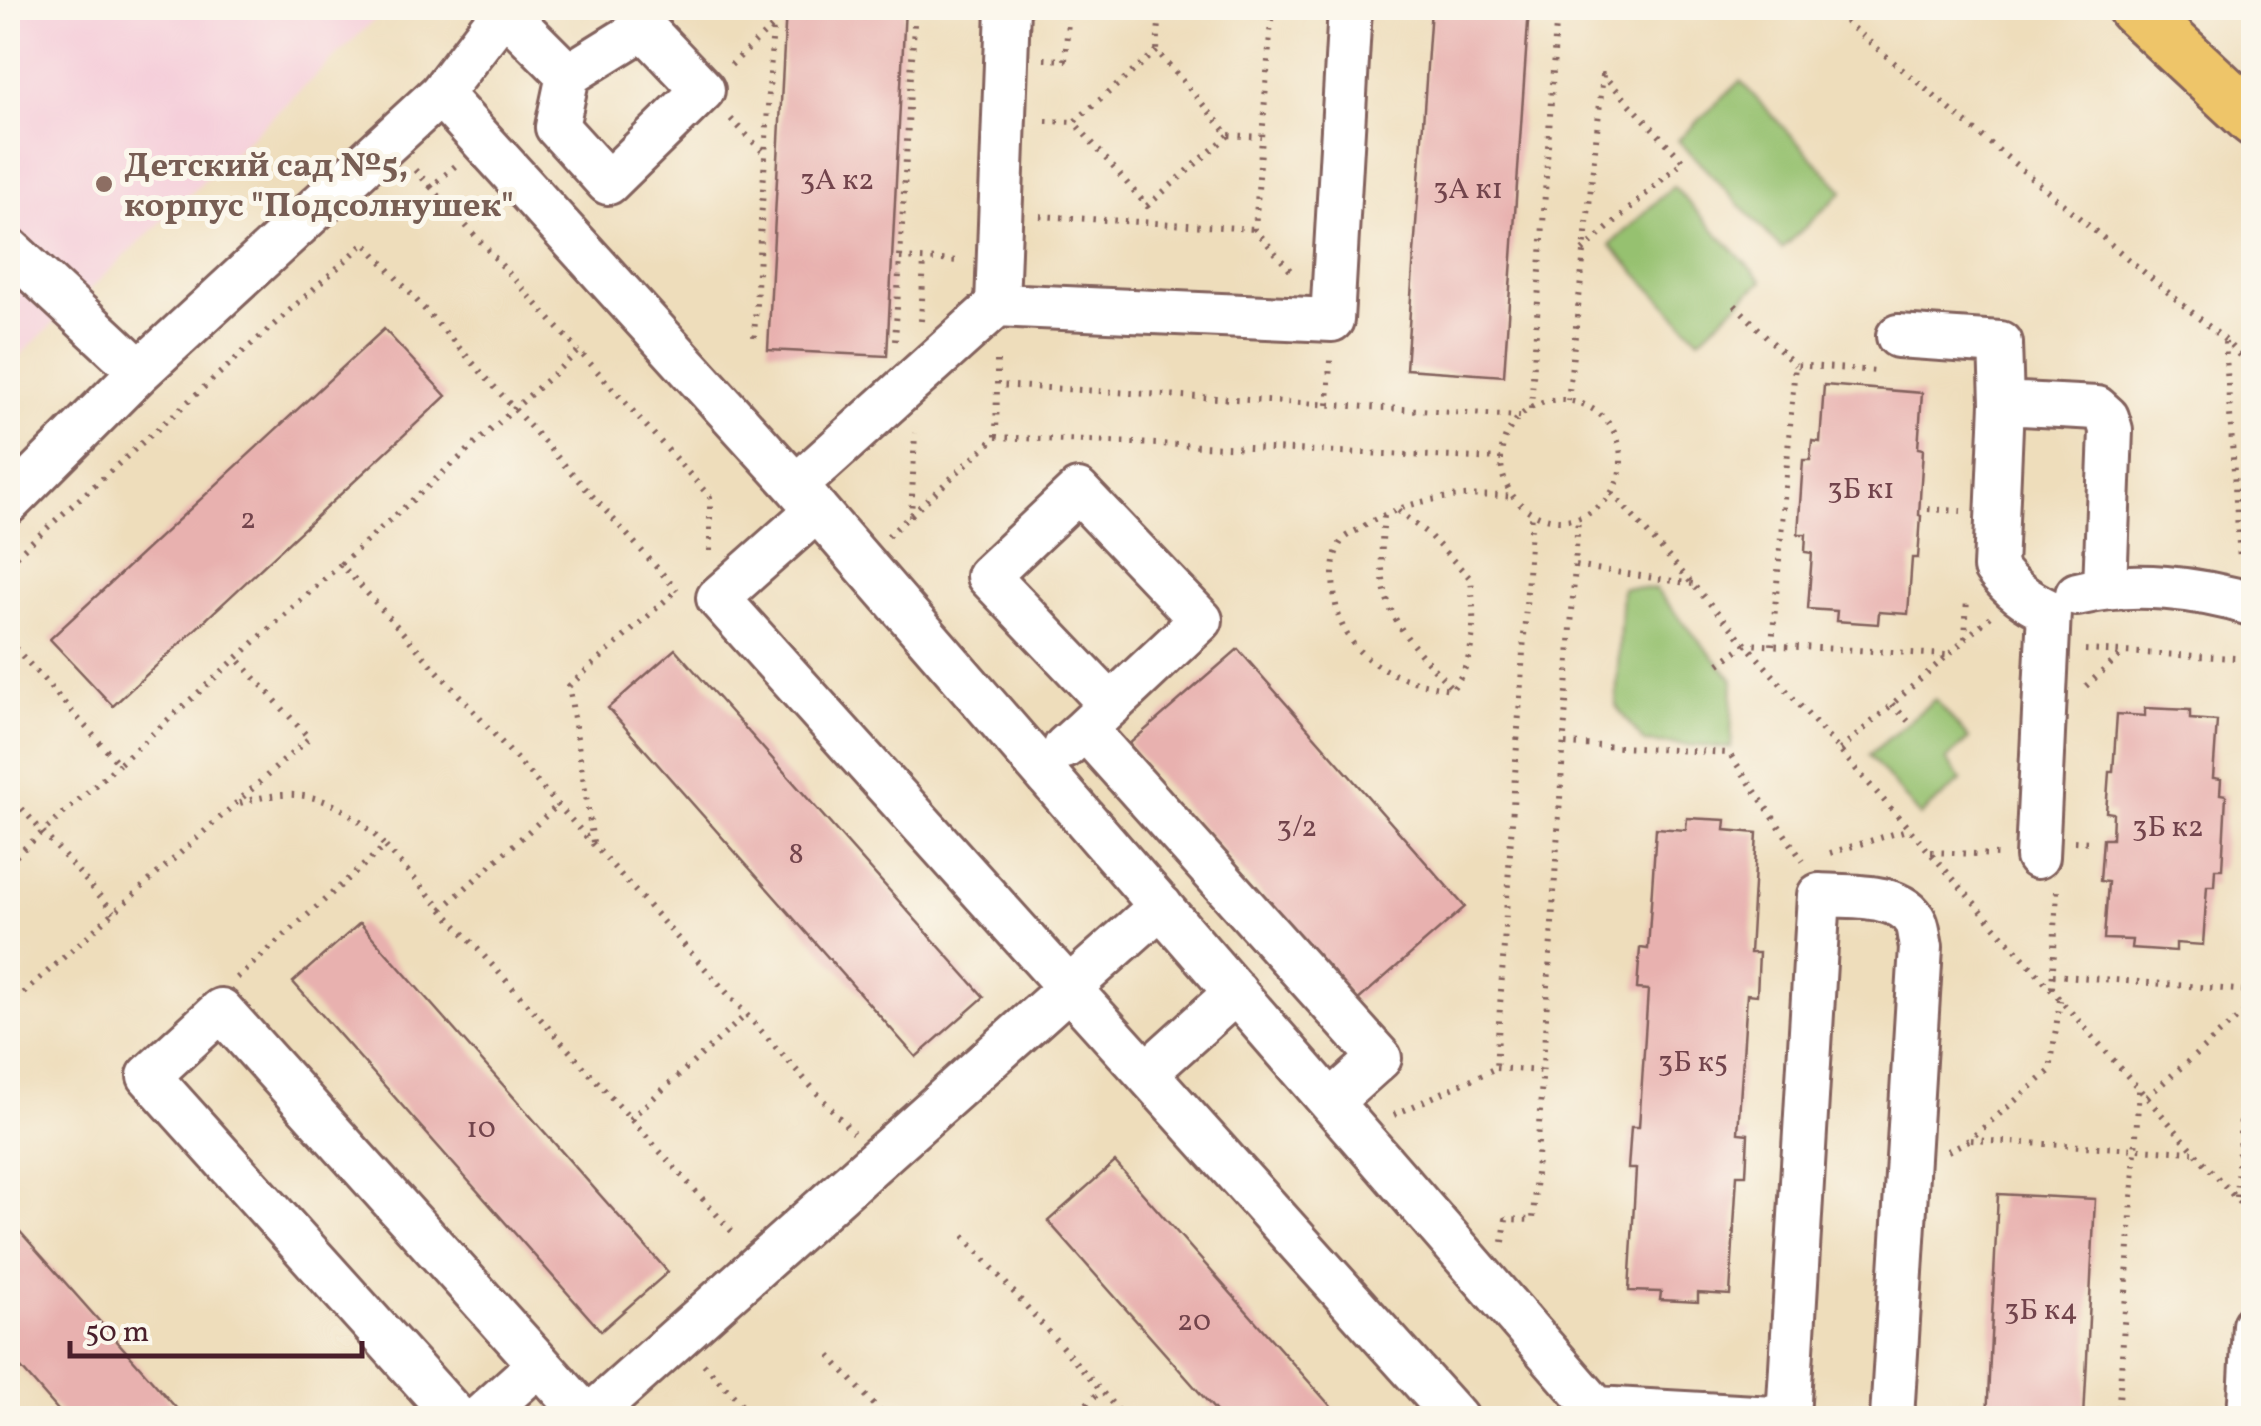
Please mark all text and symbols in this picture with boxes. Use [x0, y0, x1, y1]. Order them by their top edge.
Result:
place label: Детский сад №5, корпус "Подсолнушек" [124, 143, 514, 231]
house number: 3А к2 [800, 160, 874, 202]
house number: 3А к1 [1433, 169, 1503, 211]
marker: Детский сад №5, корпус "Подсолнушек" [93, 173, 115, 195]
house number: 3Б к1 [1827, 469, 1895, 511]
house number: 2 [240, 499, 256, 541]
house number: 3/2 [1277, 807, 1317, 849]
house number: 3Б к2 [2132, 807, 2204, 849]
house number: 8 [788, 834, 804, 876]
house number: 3Б к5 [1658, 1042, 1728, 1084]
house number: 10 [466, 1108, 496, 1150]
house number: 3Б к4 [2004, 1290, 2078, 1332]
scale bar [70, 1296, 362, 1358]
house number: 20 [1177, 1301, 1211, 1343]
text: 50 m [85, 1312, 149, 1354]

